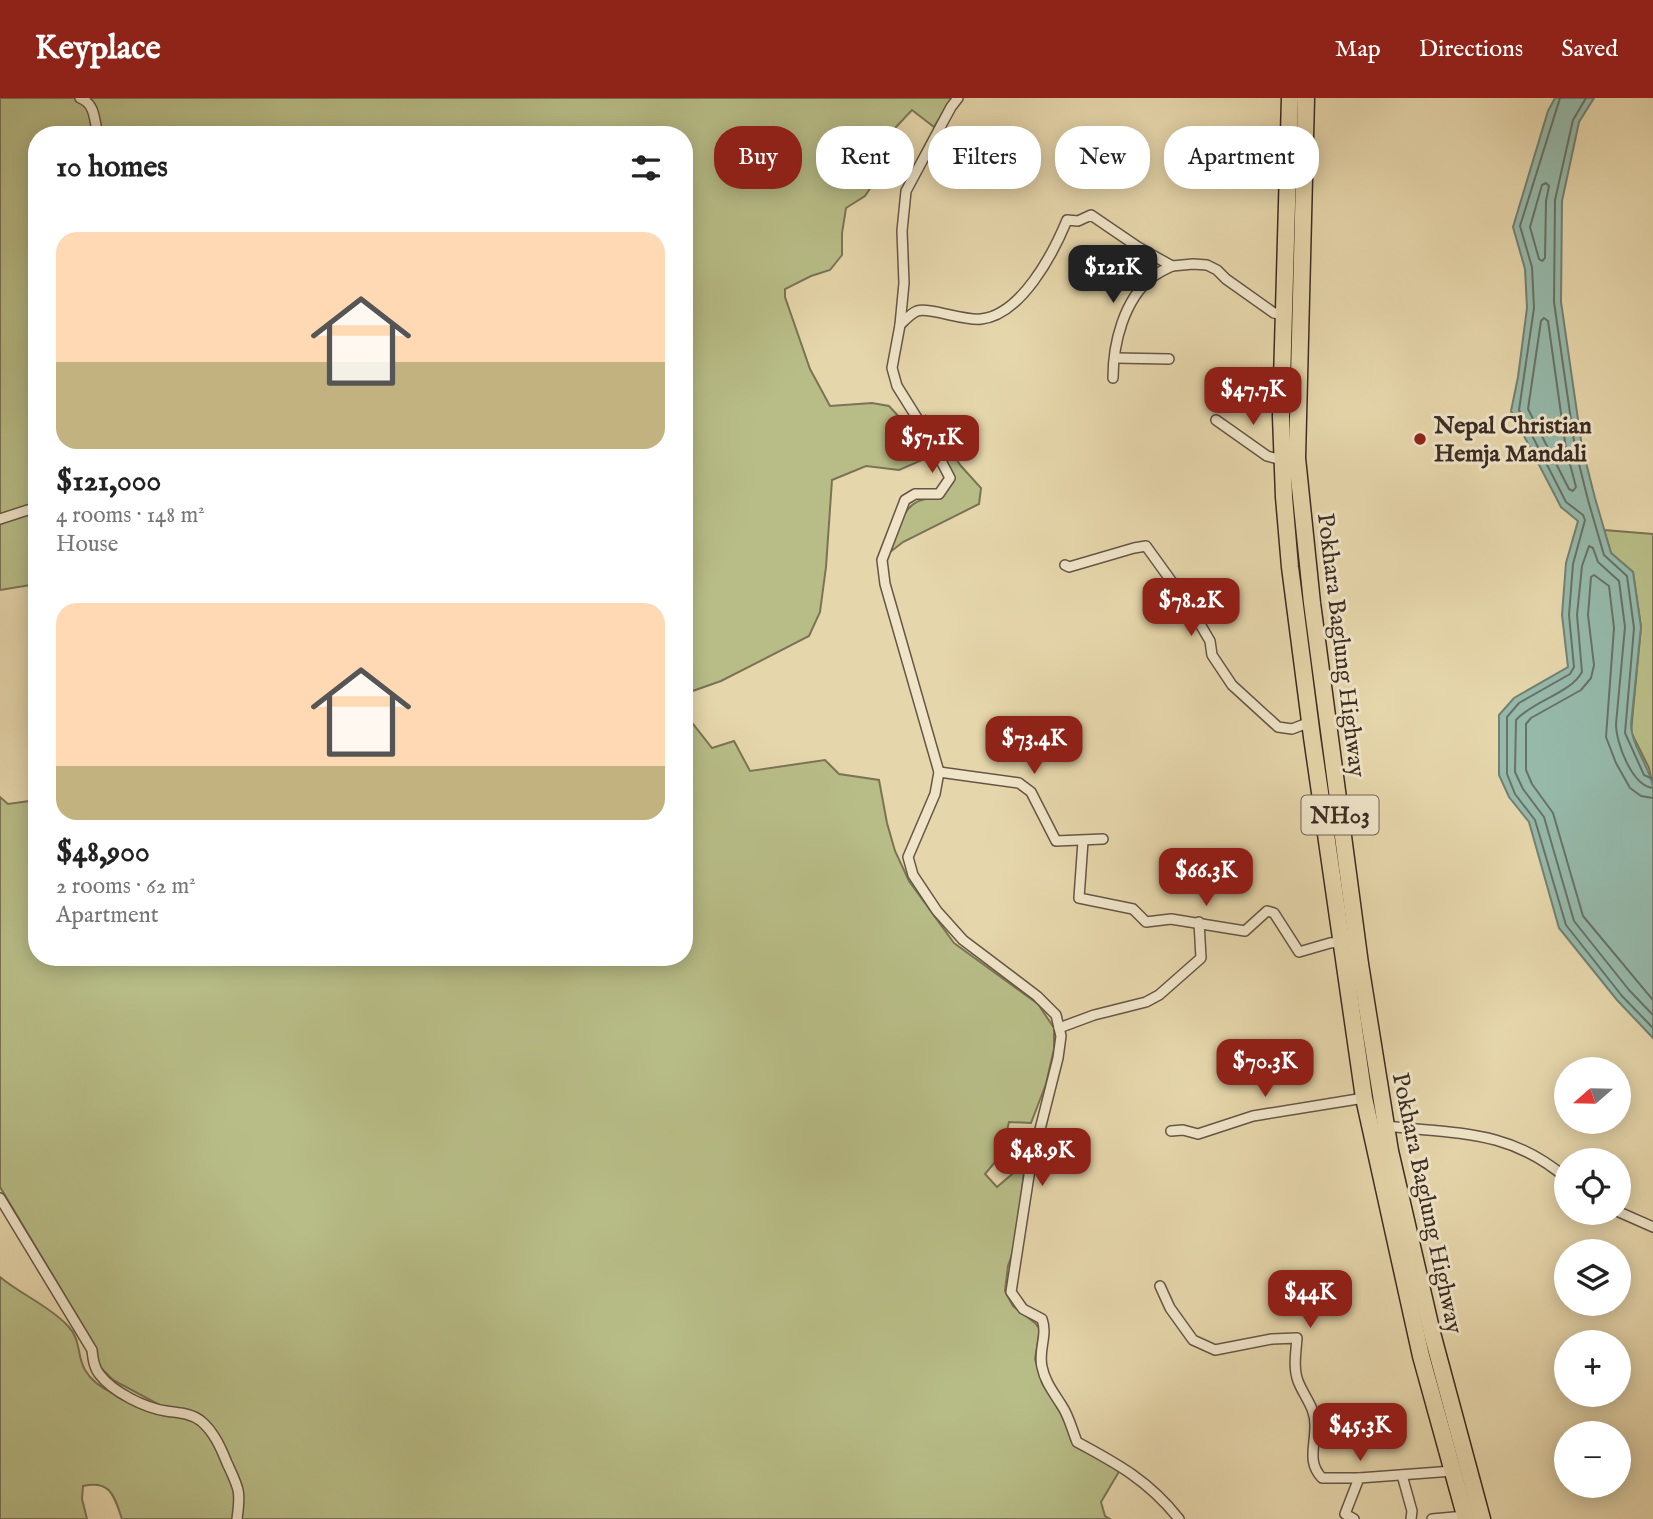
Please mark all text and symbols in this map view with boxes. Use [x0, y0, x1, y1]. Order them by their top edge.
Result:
text: Keyplace [35, 28, 161, 70]
text: Map [1335, 34, 1381, 65]
text: Directions [1419, 34, 1523, 65]
text: Saved [1561, 34, 1618, 65]
chip: Buy [714, 126, 802, 189]
chip: Rent [816, 126, 914, 189]
chip: Filters [928, 126, 1041, 189]
chip: New [1055, 126, 1150, 189]
chip: Apartment [1164, 126, 1319, 189]
text: 10 homes [56, 149, 168, 187]
icon: filters [627, 149, 665, 187]
pin: $121K [1064, 246, 1162, 305]
text: $121K [1084, 253, 1142, 282]
icon: home [298, 278, 424, 404]
pin: $47.7K [1196, 368, 1310, 427]
text: $47.7K [1220, 375, 1286, 404]
place label: Nepal Christian Hemja Mandali [1433, 411, 1592, 470]
pin: $57.1K [875, 416, 989, 475]
text: $57.1K [901, 423, 963, 452]
marker: Nepal Christian Hemja Mandali [1412, 431, 1428, 447]
text: $121,000 [56, 463, 161, 501]
text: 4 rooms · 148 m² [56, 501, 205, 530]
street label: Pokhara Baglung Highway [1309, 511, 1372, 779]
text: House [56, 530, 118, 559]
pin: $78.2K [1134, 578, 1248, 638]
text: $78.2K [1159, 586, 1223, 615]
icon: home [298, 649, 424, 775]
pin: $73.4K [977, 716, 1091, 776]
text: $73.4K [1001, 724, 1067, 753]
road number: NH03 [1302, 796, 1378, 834]
text: $48,900 [56, 834, 150, 872]
pin: $66.3K [1149, 848, 1263, 908]
text: $66.3K [1175, 856, 1237, 885]
text: 2 rooms · 62 m² [56, 872, 196, 901]
text: Apartment [56, 901, 159, 930]
pin: $70.3K [1208, 1040, 1322, 1099]
text: $70.3K [1233, 1047, 1297, 1076]
north arrow [1554, 1057, 1631, 1134]
map controls [1554, 1057, 1631, 1498]
street label: Pokhara Baglung Highway [1384, 1070, 1469, 1337]
pin: $48.9K [985, 1128, 1099, 1188]
text: $48.9K [1010, 1136, 1074, 1165]
button: locate [1554, 1148, 1631, 1225]
button: layers [1554, 1239, 1631, 1316]
pin: $44K [1269, 1270, 1351, 1330]
text: $44K [1284, 1278, 1336, 1307]
button: + [1554, 1330, 1631, 1407]
pin: $45.3K [1303, 1404, 1417, 1463]
text: $45.3K [1329, 1411, 1391, 1440]
button: − [1554, 1421, 1631, 1498]

